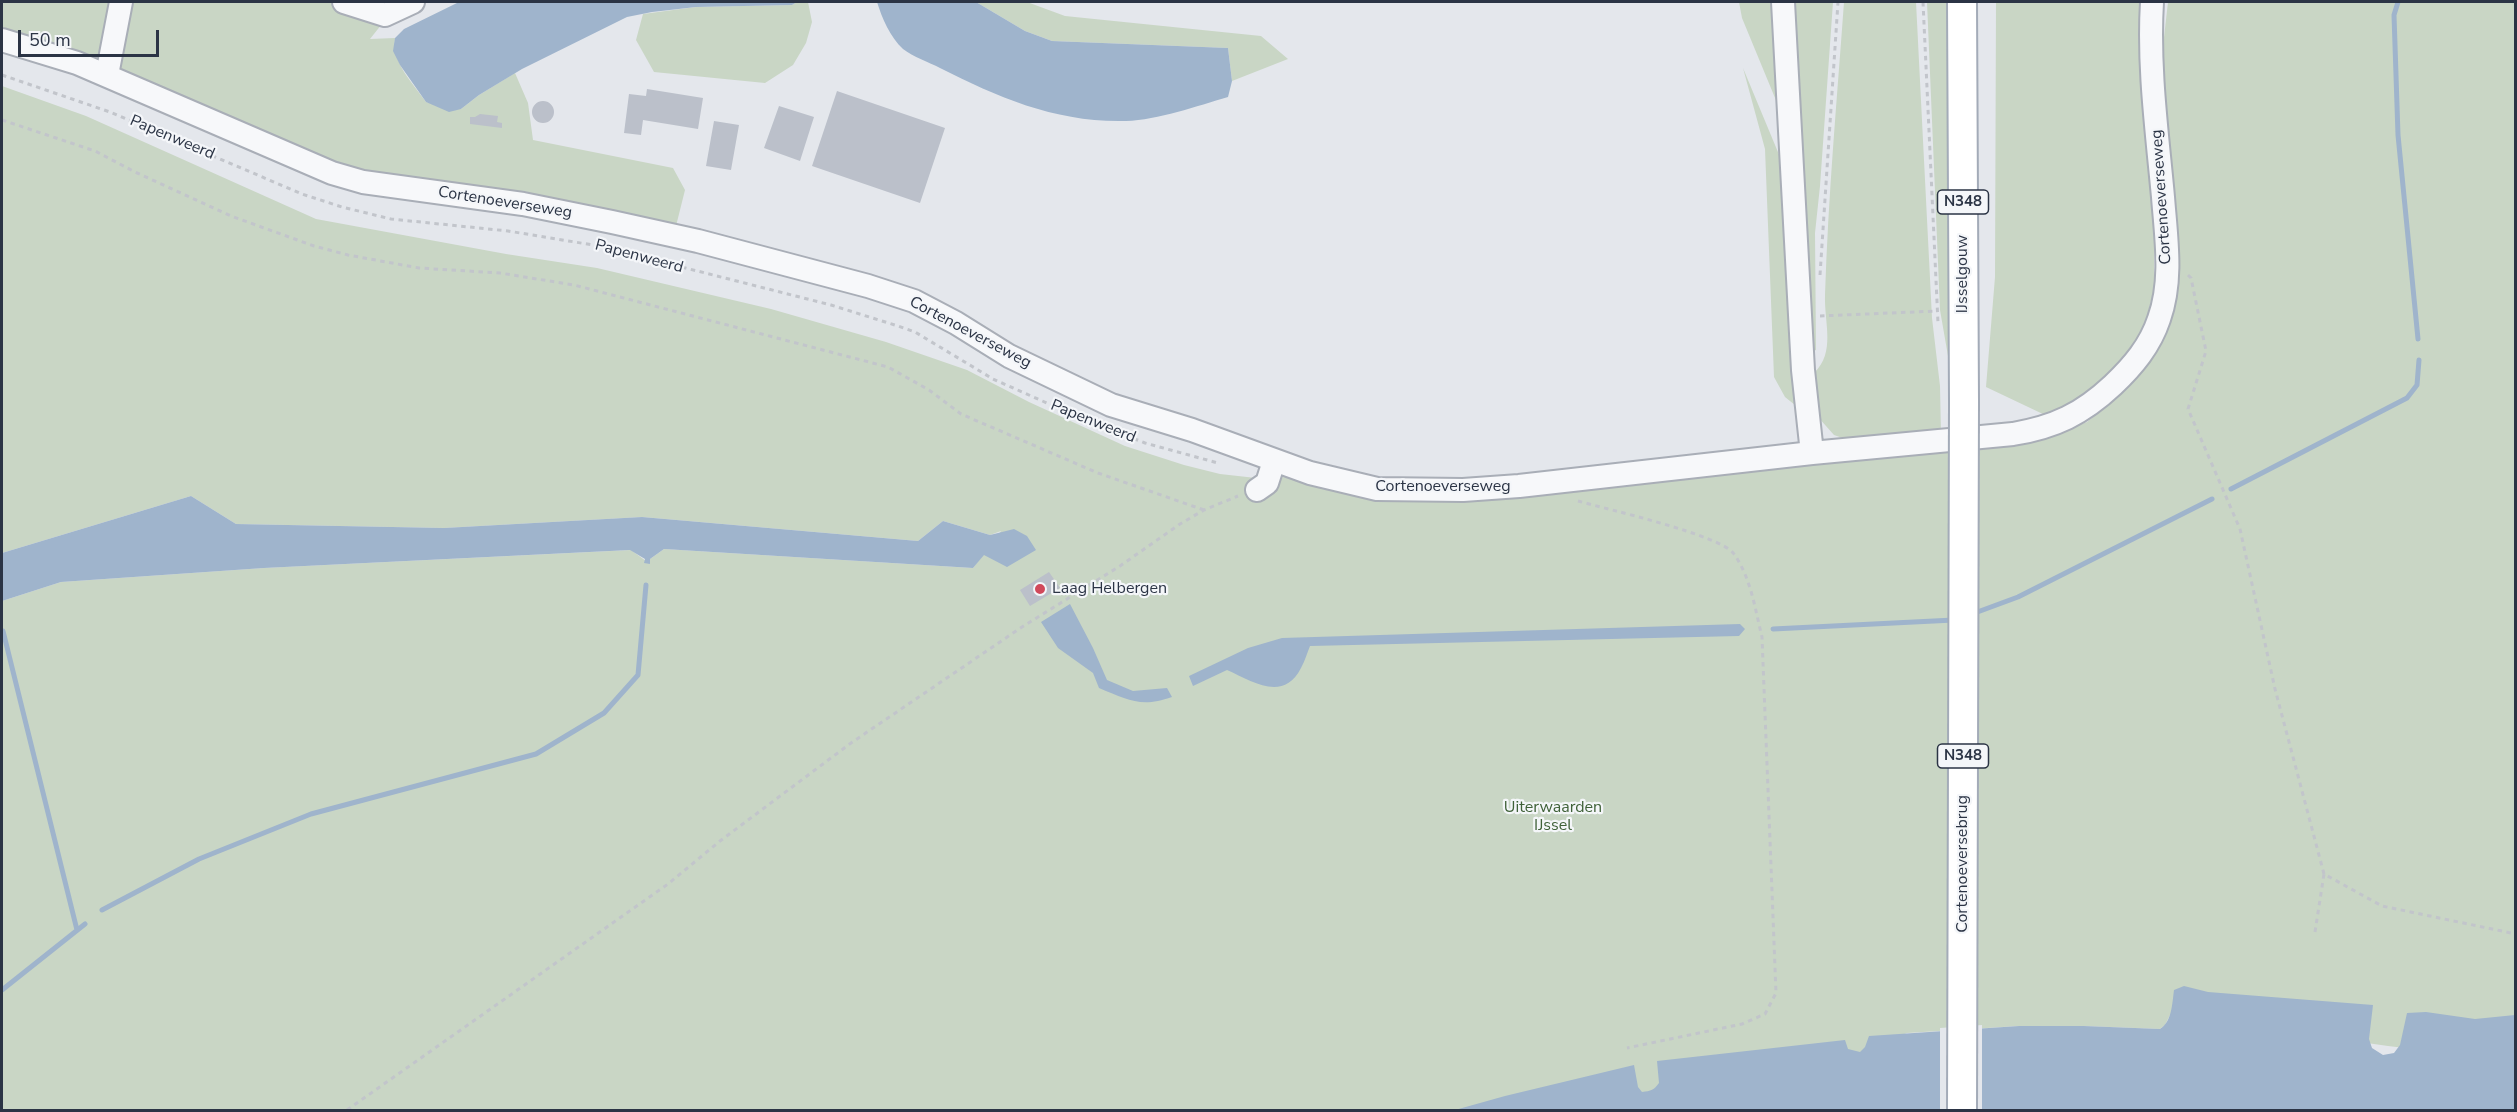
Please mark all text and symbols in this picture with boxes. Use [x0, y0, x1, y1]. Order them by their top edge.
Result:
scale bar [21, 18, 162, 56]
text: 50 m [29, 28, 71, 52]
street label: Papenweerd [127, 112, 217, 164]
street label: Cortenoeverseweg [2148, 129, 2176, 265]
street label: Cortenoeverseweg [437, 183, 573, 223]
road number: N348 [1938, 190, 1988, 214]
street label: IJsselgouw [1953, 235, 1973, 313]
street label: Papenweerd [593, 236, 685, 278]
street label: Cortenoeverseweg [906, 293, 1034, 373]
street label: Papenweerd [1048, 396, 1138, 448]
street label: Cortenoeverseweg [1375, 477, 1511, 497]
place label: Laag Helbergen [1052, 579, 1167, 599]
marker: Laag Helbergen [1033, 582, 1047, 596]
road number: N348 [1938, 744, 1988, 768]
street label: Cortenoeversebrug [1953, 795, 1973, 933]
park label: Uiterwaarden IJssel [1504, 798, 1602, 836]

